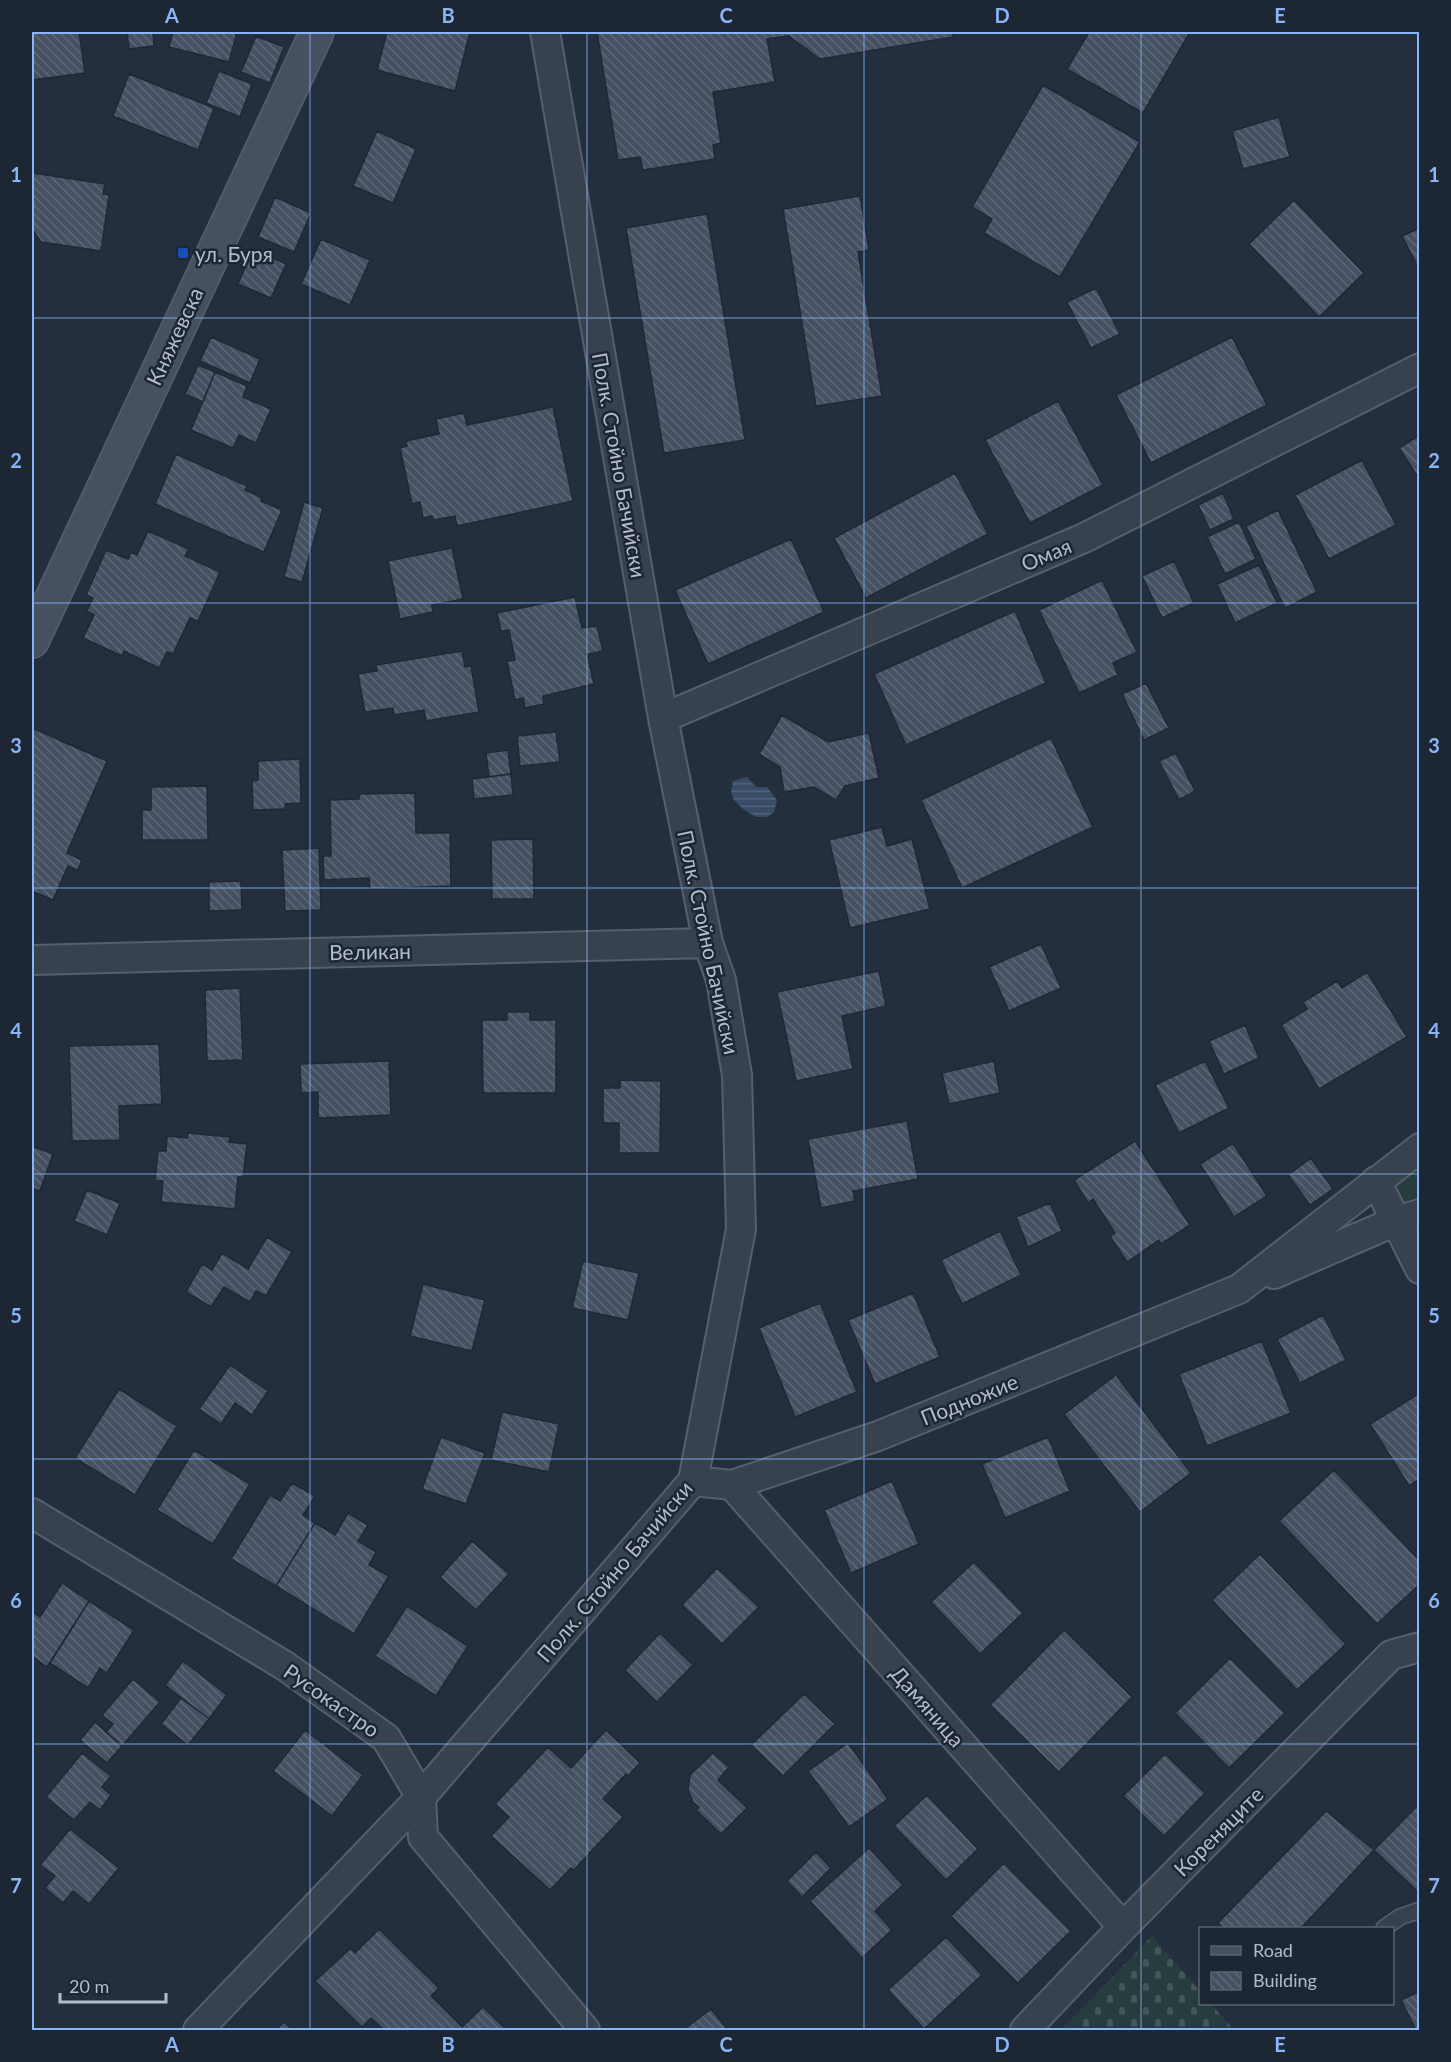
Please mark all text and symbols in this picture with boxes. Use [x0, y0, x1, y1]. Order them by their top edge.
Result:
text: A [164, 3, 179, 27]
text: B [441, 3, 455, 27]
text: C [719, 3, 733, 27]
text: D [994, 3, 1010, 27]
text: E [1274, 3, 1286, 27]
text: 1 [10, 162, 22, 186]
text: 1 [1428, 162, 1440, 186]
place label: ул. Буря [195, 241, 273, 266]
marker: ул. Буря [176, 246, 190, 260]
street label: Княжевска [140, 283, 208, 389]
street label: Полк. Стойно Бачийски [588, 350, 652, 580]
text: 2 [10, 448, 22, 472]
text: 2 [1428, 448, 1440, 472]
street label: Омая [1017, 532, 1075, 576]
text: 3 [10, 733, 22, 757]
text: 3 [1428, 733, 1440, 757]
street label: Полк. Стойно Бачийски [673, 828, 745, 1056]
street label: Великан [329, 938, 411, 964]
text: 4 [10, 1018, 22, 1042]
text: 4 [1428, 1018, 1440, 1042]
text: 5 [10, 1303, 22, 1327]
text: 5 [1428, 1303, 1440, 1327]
street label: Подножие [917, 1368, 1021, 1430]
street label: Полк. Стойно Бачийски [531, 1475, 697, 1667]
text: 6 [10, 1588, 22, 1612]
text: 6 [1428, 1588, 1440, 1612]
street label: Русокастро [280, 1658, 384, 1742]
street label: Дамяница [886, 1660, 970, 1752]
street label: Кореняците [1168, 1781, 1268, 1881]
text: 7 [10, 1873, 22, 1897]
text: 7 [1428, 1873, 1440, 1897]
legend [1199, 1927, 1394, 2005]
text: Road [1253, 1939, 1293, 1961]
scale bar [60, 1966, 166, 2004]
text: Building [1253, 1969, 1317, 1991]
text: 20 m [69, 1975, 109, 1997]
text: A [164, 2032, 179, 2056]
text: B [441, 2032, 455, 2056]
text: C [719, 2032, 733, 2056]
text: D [994, 2032, 1010, 2056]
text: E [1274, 2032, 1286, 2056]

